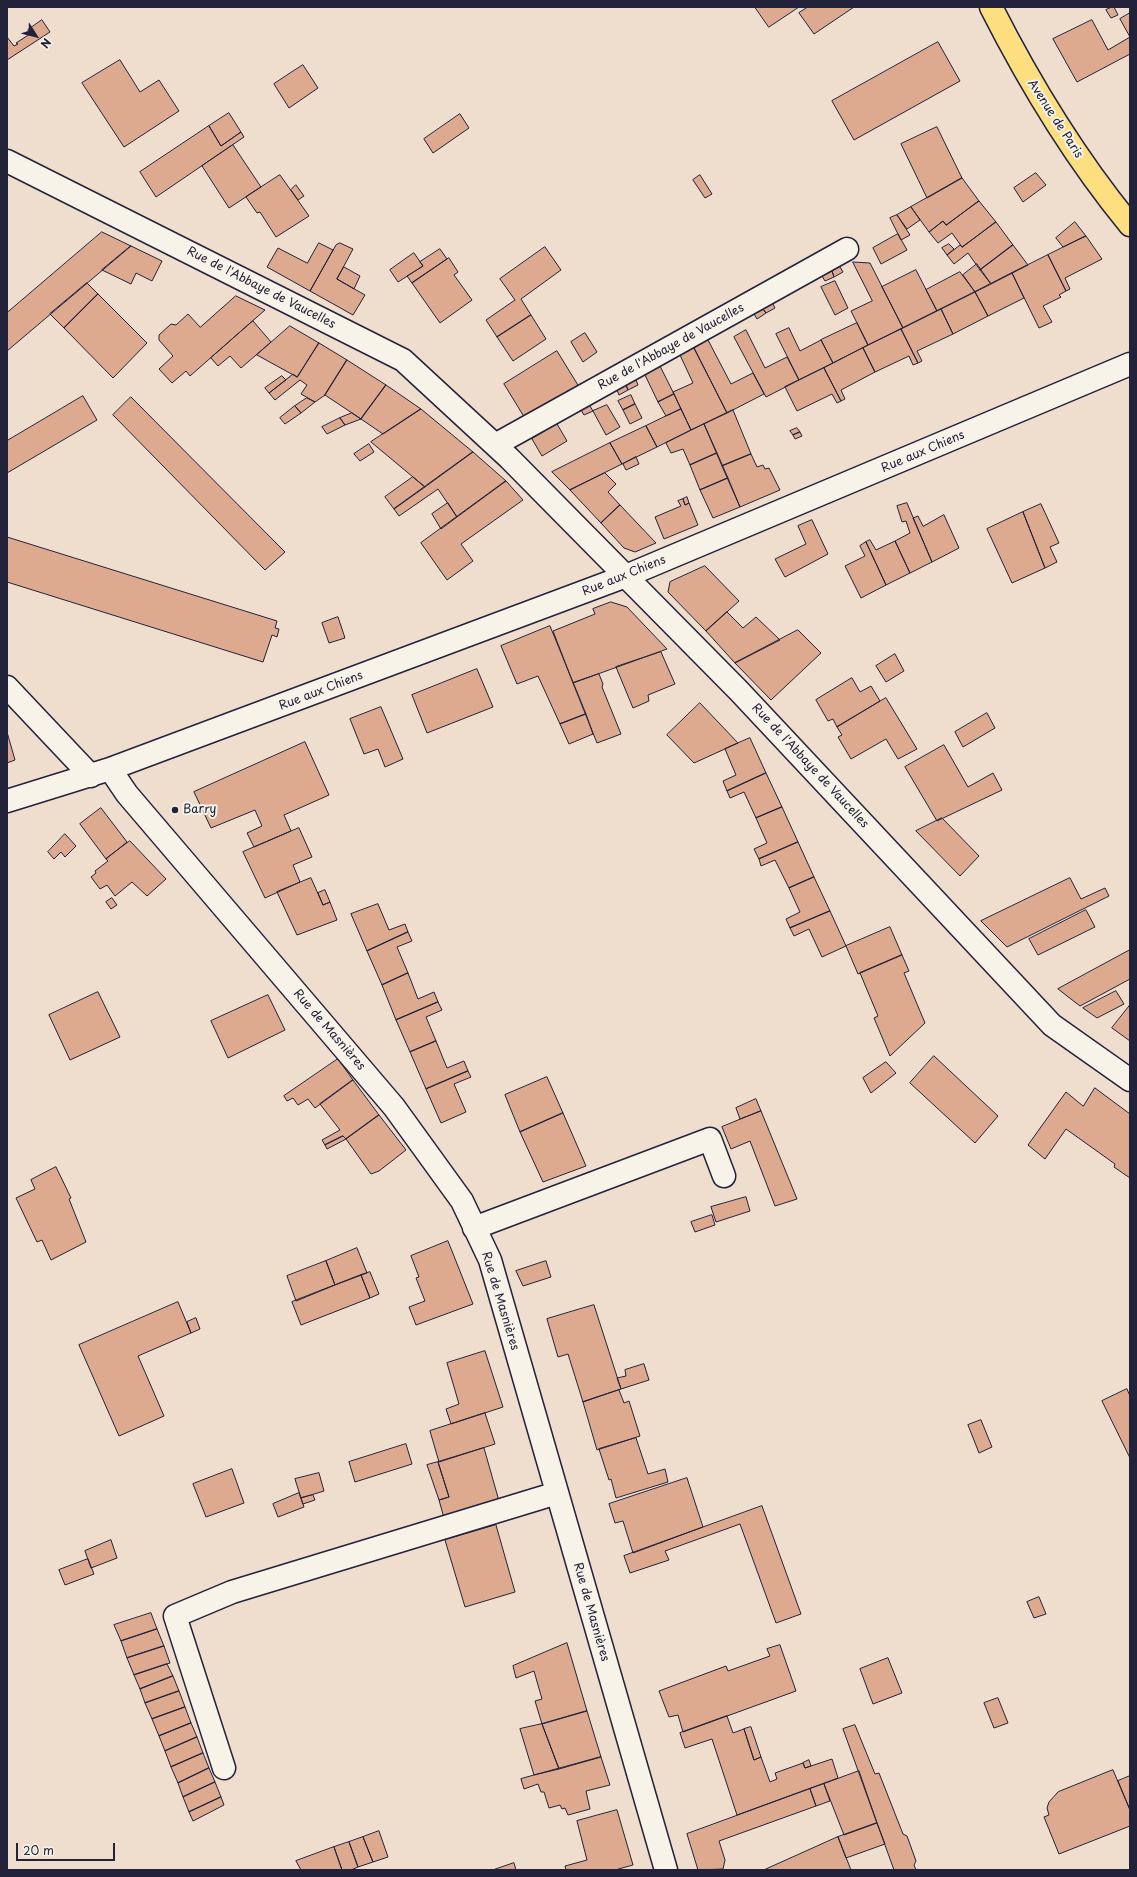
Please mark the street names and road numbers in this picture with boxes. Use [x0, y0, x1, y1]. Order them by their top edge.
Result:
street label: Avenue de Paris [1024, 77, 1086, 161]
street label: Rue de l'Abbaye de Vaucelles [184, 244, 338, 332]
street label: Rue de l'Abbaye de Vaucelles [595, 301, 747, 393]
street label: Rue aux Chiens [879, 428, 967, 476]
street label: Rue aux Chiens [580, 553, 668, 599]
street label: Rue aux Chiens [277, 668, 365, 714]
street label: Rue de l'Abbaye de Vaucelles [748, 701, 872, 831]
street label: Rue de Masnières [290, 987, 368, 1073]
street label: Rue de Masnières [478, 1250, 522, 1352]
street label: Rue de Masnières [570, 1561, 612, 1663]

